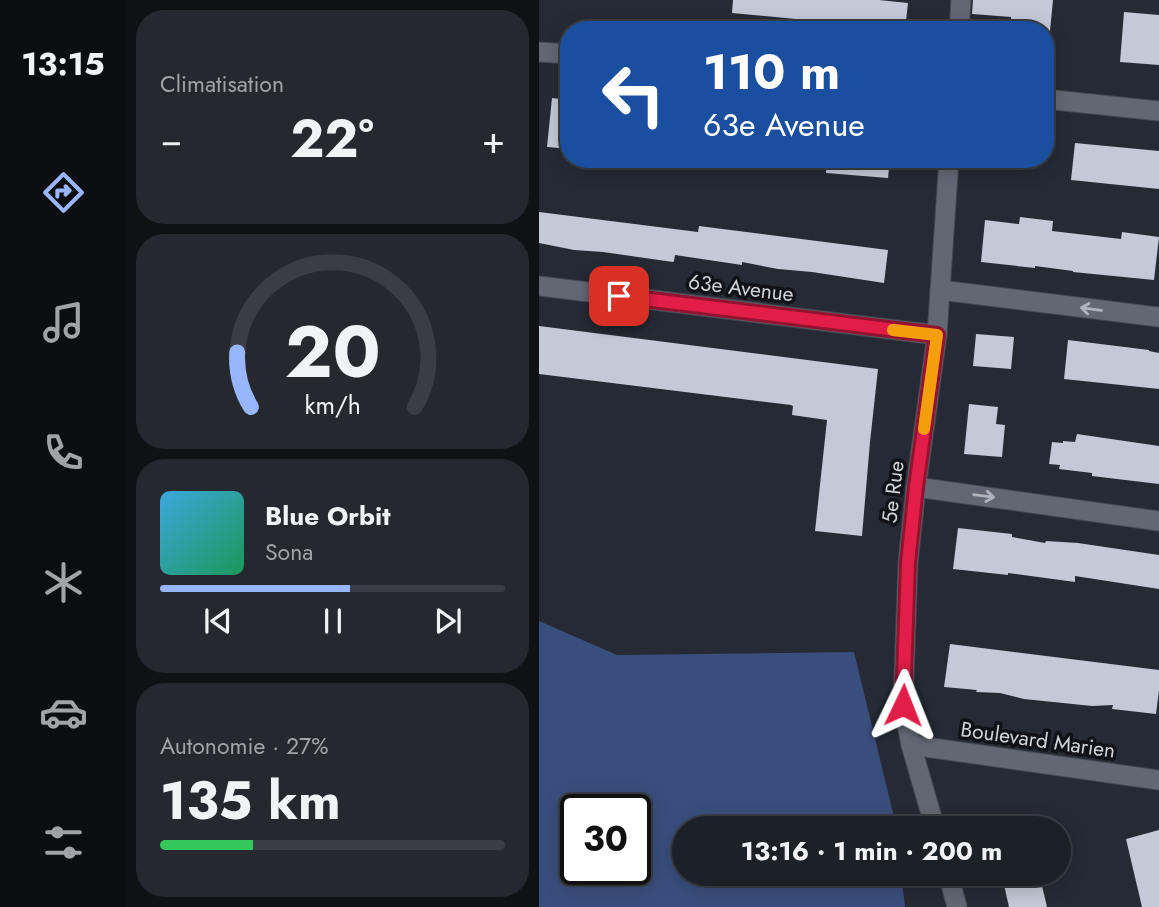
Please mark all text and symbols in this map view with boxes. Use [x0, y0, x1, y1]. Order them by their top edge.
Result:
text: 110 m [703, 37, 840, 107]
text: 13:15 [21, 41, 105, 87]
icon: left [588, 49, 679, 140]
text: Climatisation [160, 67, 284, 101]
text: 22° [290, 101, 374, 177]
text: 63e Avenue [703, 102, 865, 148]
text: − [160, 112, 182, 167]
text: + [482, 112, 505, 167]
icon: directions [39, 168, 88, 217]
pin [589, 266, 649, 326]
street label: 63e Avenue [687, 267, 796, 309]
icon: arrive [600, 277, 638, 315]
icon: music [39, 298, 88, 347]
text: 20 [285, 300, 380, 405]
one-way arrow [1080, 303, 1103, 316]
text: km/h [304, 387, 361, 423]
icon: phone [39, 428, 88, 477]
street label: 5e Rue [874, 459, 912, 525]
one-way arrow [972, 490, 995, 503]
text: Blue Orbit [265, 497, 390, 535]
text: Sona [265, 535, 313, 569]
icon: climate [39, 558, 88, 607]
icon: previous [199, 602, 237, 640]
icon: pause [314, 602, 352, 640]
icon: next [429, 602, 467, 640]
position arrow [866, 668, 940, 742]
icon: car [39, 688, 88, 737]
street label: Boulevard Marien [959, 714, 1117, 766]
text: Autonomie · 27% [160, 729, 328, 763]
text: 135 km [160, 763, 341, 839]
speed limit sign: 30 [560, 794, 651, 885]
icon: filters [39, 818, 88, 867]
text: 13:16 · 1 min · 200 m [741, 832, 1002, 870]

